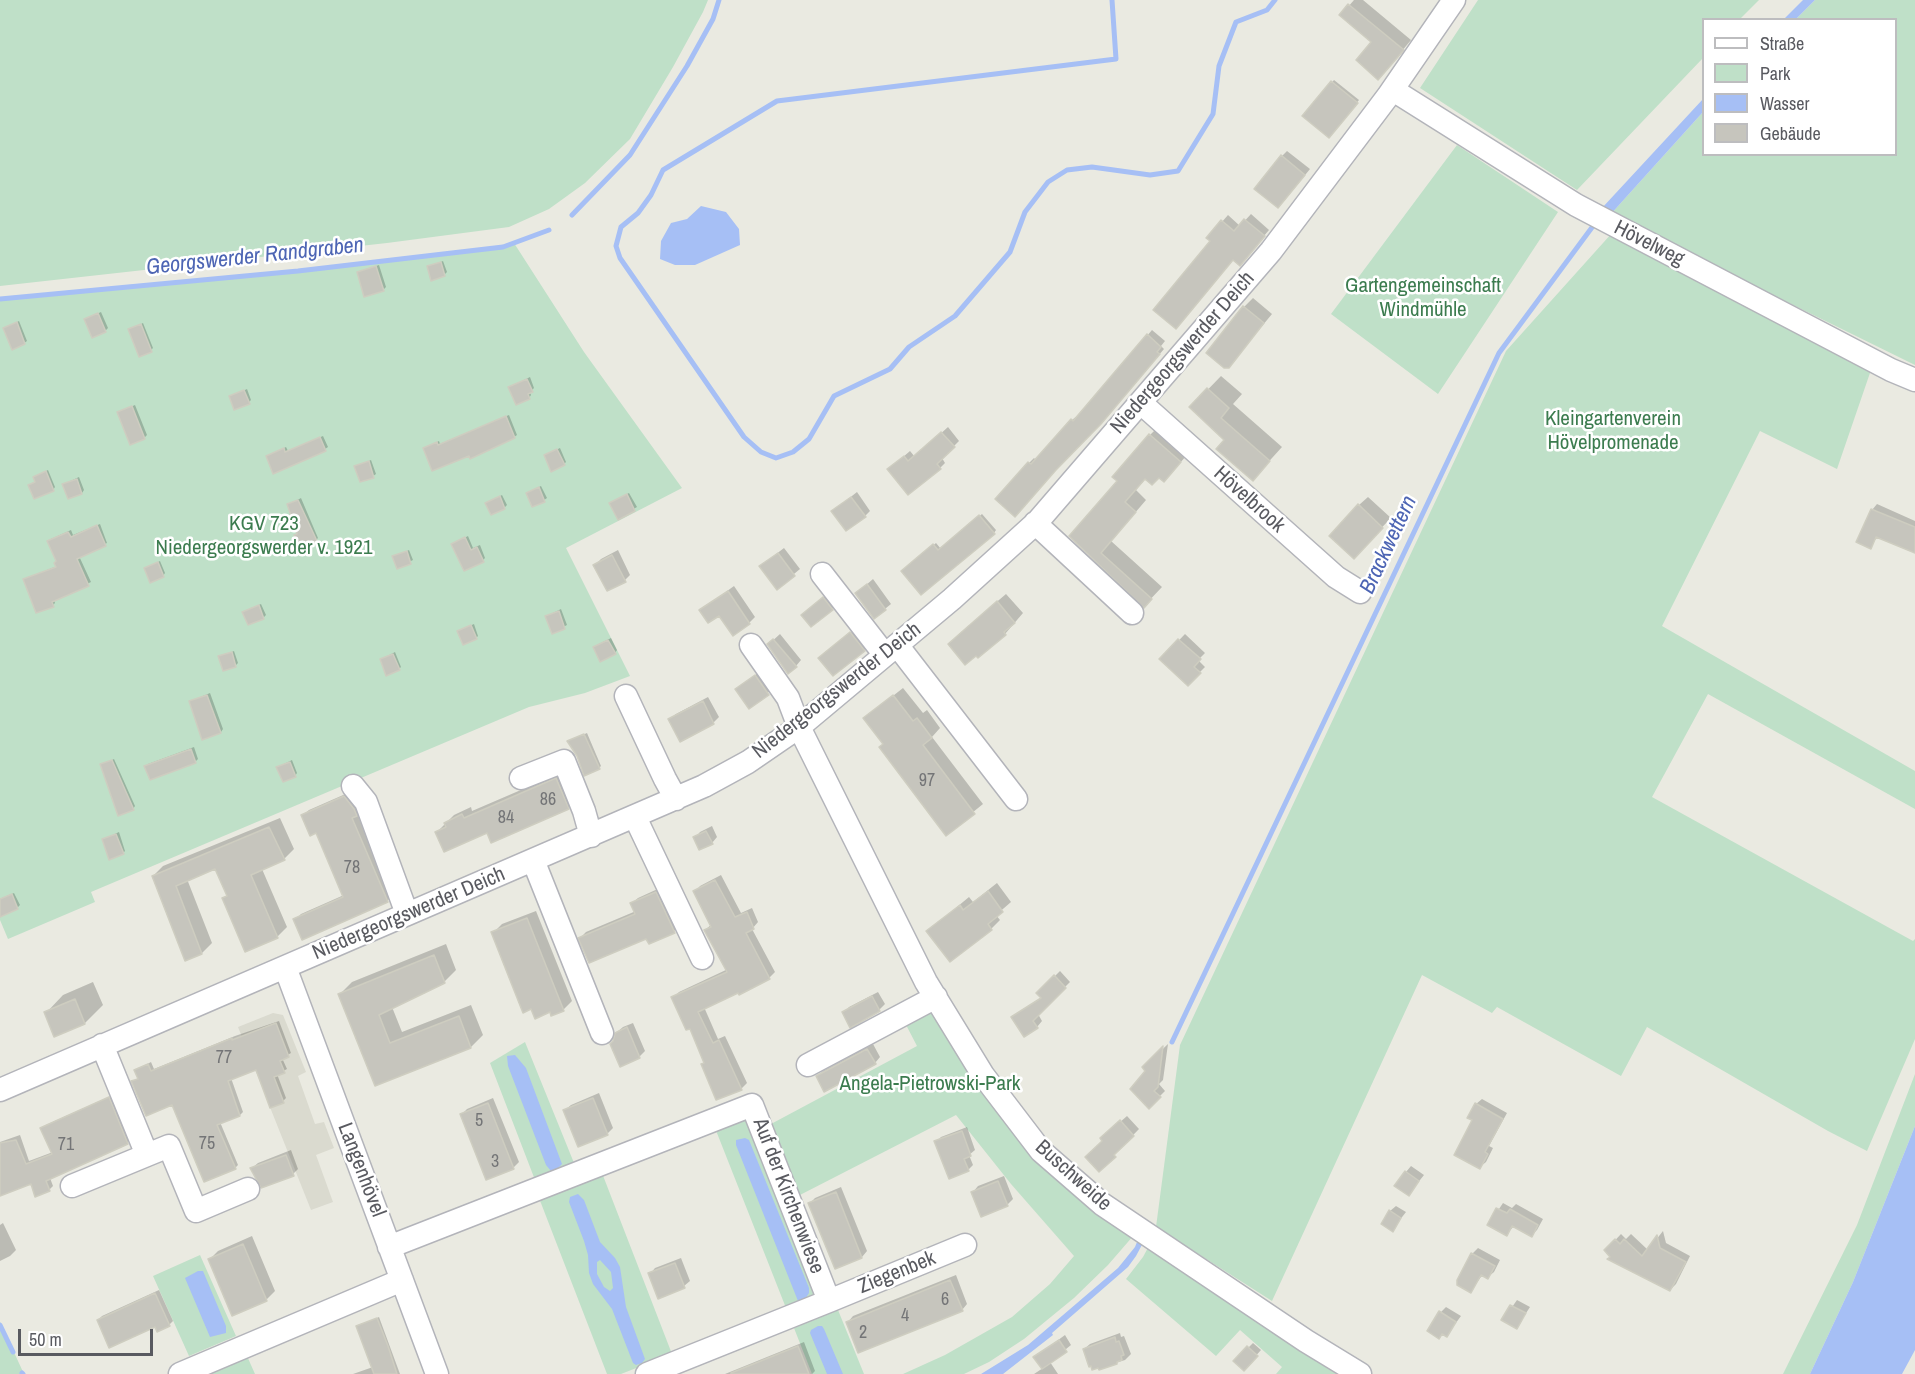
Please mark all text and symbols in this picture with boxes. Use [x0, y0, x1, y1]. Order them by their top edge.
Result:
legend [1702, 18, 1897, 156]
text: Straße [1760, 31, 1804, 56]
text: Park [1760, 61, 1790, 86]
text: Wasser [1760, 91, 1809, 116]
text: Gebäude [1760, 121, 1821, 146]
street label: Hövelweg [1610, 216, 1688, 272]
water label: Georgswerder Randgraben [145, 232, 365, 282]
street label: Niedergeorgswerder Deich [1106, 267, 1260, 439]
park label: Gartengemeinschaft Windmühle [1345, 273, 1501, 323]
park label: Kleingartenverein Hövelpromenade [1545, 406, 1681, 456]
street label: Hövelbrook [1208, 462, 1290, 538]
water label: Brackwettern [1355, 492, 1423, 598]
park label: KGV 723 Niedergeorgswerder v. 1921 [156, 511, 372, 561]
street label: Niedergeorgswerder Deich [748, 617, 926, 765]
house number: 97 [919, 770, 935, 792]
house number: 86 [540, 789, 556, 811]
house number: 84 [498, 807, 514, 829]
house number: 78 [344, 857, 360, 879]
street label: Niedergeorgswerder Deich [309, 862, 509, 966]
house number: 77 [216, 1047, 232, 1069]
park label: Angela-Pietrowski-Park [840, 1071, 1020, 1097]
house number: 5 [475, 1110, 483, 1132]
street label: Auf der Kirchenwiese [747, 1115, 829, 1277]
street label: Langenhövel [332, 1119, 390, 1221]
house number: 75 [199, 1133, 215, 1155]
house number: 71 [58, 1134, 74, 1156]
street label: Buschweide [1030, 1135, 1116, 1217]
house number: 3 [491, 1151, 499, 1173]
street label: Ziegenbek [855, 1246, 939, 1300]
house number: 6 [941, 1289, 949, 1311]
house number: 4 [901, 1305, 909, 1327]
scale bar [21, 1317, 156, 1355]
house number: 2 [859, 1322, 867, 1344]
text: 50 m [29, 1327, 62, 1352]

